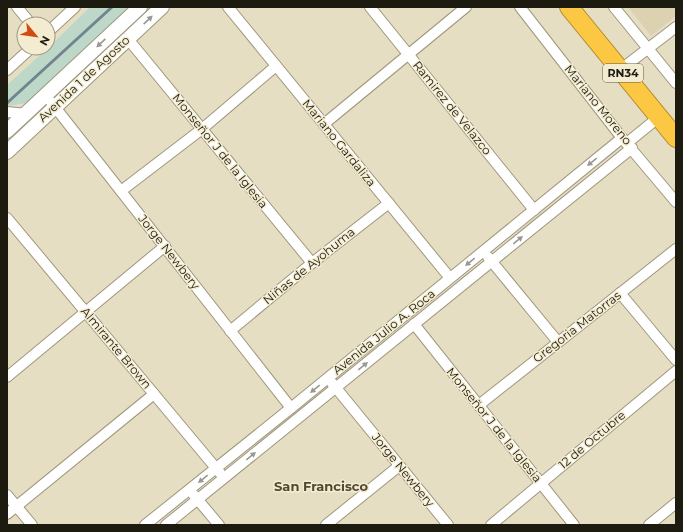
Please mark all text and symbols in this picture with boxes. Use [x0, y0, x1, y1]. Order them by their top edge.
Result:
one-way arrow [143, 15, 153, 25]
north arrow [16, 16, 56, 56]
street label: Avenida 1 de Agosto [35, 32, 133, 125]
text: N [36, 34, 53, 48]
one-way arrow [96, 39, 106, 48]
street label: Ramirez de Velazco [410, 58, 495, 158]
street label: Mariano Moreno [561, 62, 635, 148]
road number: RN34 [603, 64, 643, 82]
street label: Monseñor J de la Iglesia [169, 90, 271, 211]
street label: Mariano Gardaliza [299, 96, 379, 189]
one-way arrow [587, 158, 598, 167]
street label: Jorge Newbery [135, 210, 204, 292]
street label: Niñas de Ayohuma [260, 224, 358, 307]
one-way arrow [513, 236, 524, 245]
one-way arrow [464, 258, 475, 267]
street label: Avenida Julio A. Roca [329, 286, 438, 378]
street label: Gregoria Matorras [530, 287, 624, 366]
street label: Almirante Brown [78, 304, 155, 392]
one-way arrow [357, 362, 368, 370]
street label: Monseñor J de la Iglesia [443, 364, 545, 485]
one-way arrow [309, 384, 320, 393]
street label: 12 de Octubre [555, 407, 628, 472]
street label: Jorge Newbery [368, 429, 438, 510]
one-way arrow [245, 452, 256, 461]
one-way arrow [197, 475, 208, 483]
district label: San Francisco [274, 478, 368, 494]

